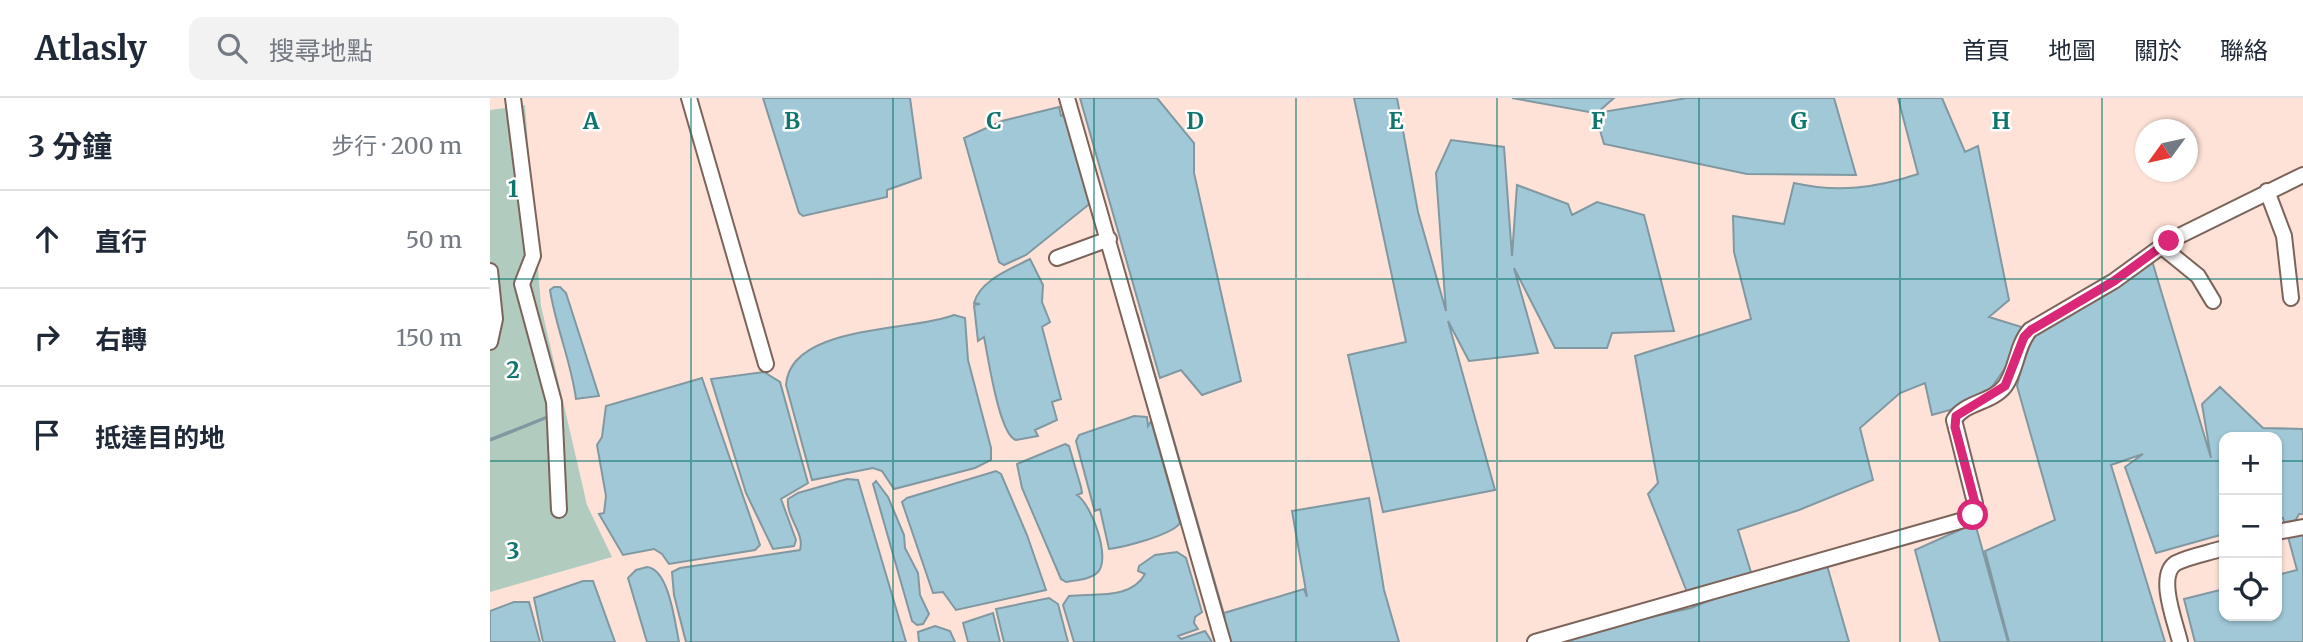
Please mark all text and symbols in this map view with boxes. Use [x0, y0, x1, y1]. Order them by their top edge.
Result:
search box [189, 17, 679, 80]
text: Atlasly [35, 28, 147, 69]
icon: search [213, 29, 251, 67]
text: 搜尋地點 [269, 34, 373, 67]
text: 首頁 [1962, 35, 2010, 66]
text: 地圖 [2048, 35, 2096, 66]
text: 關於 [2134, 35, 2182, 66]
text: 聯絡 [2220, 35, 2268, 66]
text: A [582, 106, 600, 135]
text: B [784, 106, 800, 135]
text: C [986, 106, 1002, 135]
text: D [1186, 106, 1204, 135]
text: E [1388, 106, 1404, 135]
text: F [1591, 106, 1605, 135]
text: G [1791, 106, 1808, 135]
text: H [1992, 106, 2011, 135]
north arrow [2135, 119, 2198, 182]
text: 3 分鐘 [28, 127, 112, 165]
text: 步行 · 200 m [331, 131, 462, 160]
text: 1 [508, 174, 519, 203]
icon: ahead [28, 220, 66, 258]
text: 直行 [95, 225, 147, 258]
text: 50 m [406, 225, 462, 254]
route end [2153, 225, 2184, 256]
icon: right [28, 318, 66, 356]
text: 右轉 [95, 323, 147, 356]
text: 150 m [396, 323, 462, 352]
text: 2 [506, 355, 520, 384]
icon: arrive [28, 416, 66, 454]
text: 抵達目的地 [95, 421, 225, 454]
map controls [2219, 432, 2282, 621]
button: + [2219, 432, 2282, 495]
button: − [2219, 495, 2282, 558]
route start [1957, 499, 1988, 530]
text: 3 [506, 536, 520, 565]
button: locate [2219, 558, 2282, 621]

